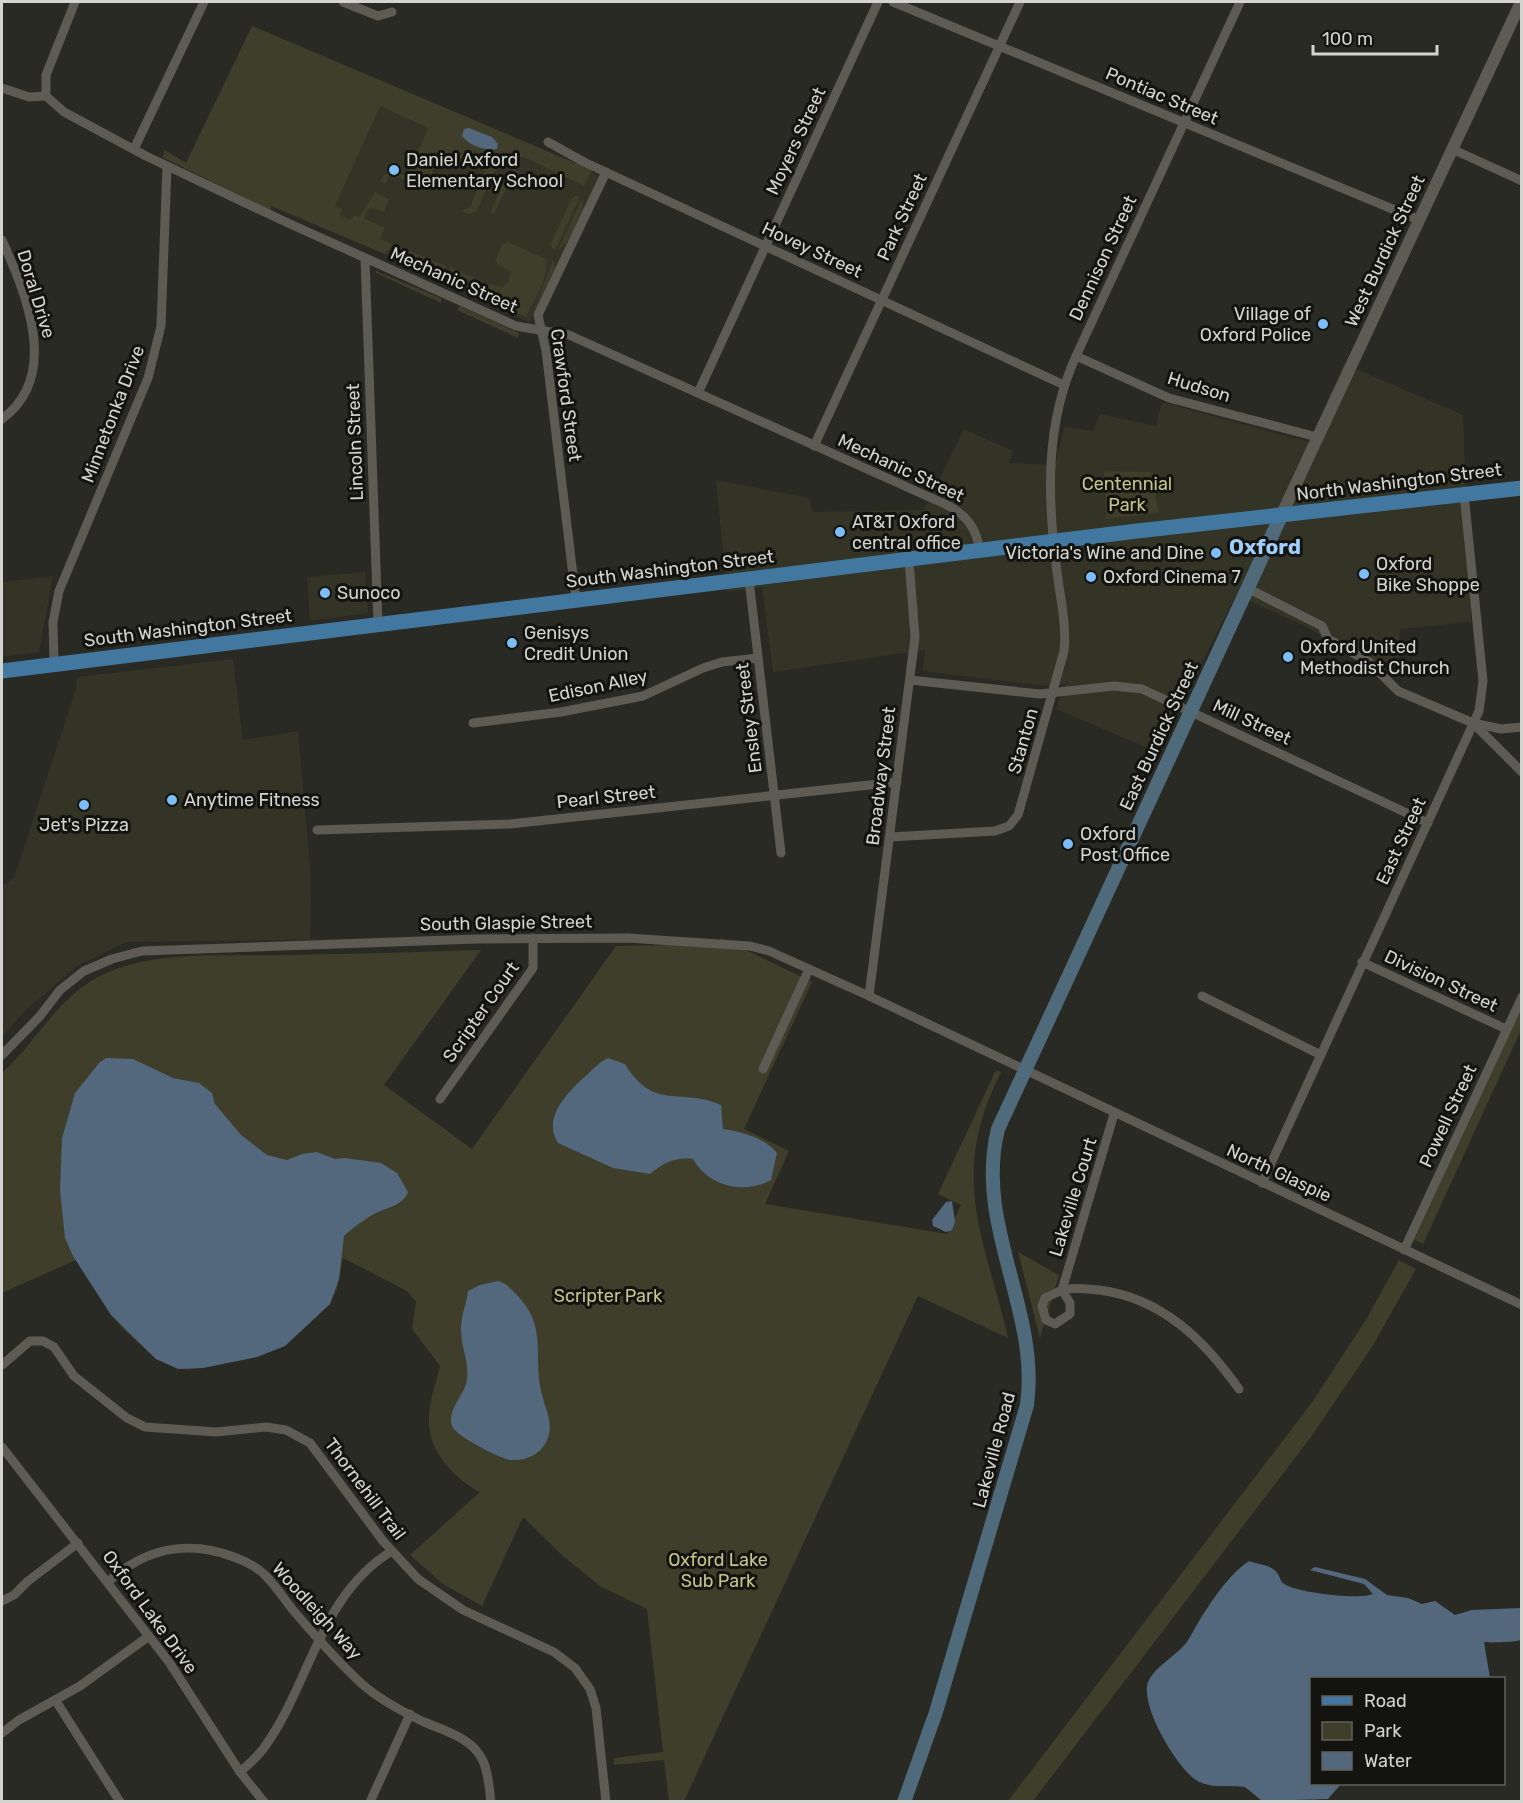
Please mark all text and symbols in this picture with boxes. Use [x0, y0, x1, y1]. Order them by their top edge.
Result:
scale bar [1313, 18, 1438, 56]
text: 100 m [1322, 28, 1373, 50]
street label: Pontiac Street [1102, 62, 1222, 130]
street label: Moyers Street [761, 84, 831, 198]
place label: Daniel Axford Elementary School [406, 149, 563, 192]
marker: Daniel Axford Elementary School [387, 163, 401, 177]
street label: Park Street [872, 170, 932, 264]
street label: West Burdick Street [1340, 172, 1430, 330]
street label: Dennison Street [1064, 192, 1142, 324]
street label: Hovey Street [758, 217, 866, 283]
street label: Mechanic Street [387, 242, 521, 318]
street label: Doral Drive [12, 247, 60, 341]
place label: Village of Oxford Police [1200, 303, 1311, 346]
marker: Village of Oxford Police [1316, 317, 1330, 331]
street label: Crawford Street [546, 327, 586, 463]
street label: Minnetonka Drive [77, 342, 149, 486]
street label: Hudson [1165, 367, 1233, 407]
street label: Lincoln Street [342, 383, 368, 501]
street label: Mechanic Street [834, 429, 968, 507]
street label: North Washington Street [1295, 458, 1503, 506]
park label: Centennial Park [1082, 473, 1172, 516]
place label: AT&T Oxford central office [852, 511, 961, 554]
marker: AT&T Oxford central office [833, 525, 847, 539]
district label: Oxford [1229, 534, 1301, 559]
place label: Victoria's Wine and Dine [1005, 542, 1204, 564]
street label: South Washington Street [565, 545, 775, 593]
marker: Victoria's Wine and Dine [1209, 546, 1223, 560]
place label: Oxford Bike Shoppe [1376, 553, 1480, 596]
place label: Oxford Cinema 7 [1103, 566, 1241, 588]
marker: Oxford Bike Shoppe [1357, 567, 1371, 581]
marker: Oxford Cinema 7 [1084, 570, 1098, 584]
place label: Sunoco [337, 582, 401, 604]
marker: Sunoco [318, 586, 332, 600]
street label: South Washington Street [83, 604, 293, 652]
place label: Genisys Credit Union [524, 622, 628, 665]
marker: Genisys Credit Union [505, 636, 519, 650]
place label: Oxford United Methodist Church [1300, 636, 1450, 679]
marker: Oxford United Methodist Church [1281, 650, 1295, 664]
street label: East Burdick Street [1115, 658, 1203, 814]
street label: Ensley Street [731, 662, 767, 774]
street label: Edison Alley [546, 665, 650, 707]
street label: Mill Street [1209, 694, 1295, 750]
street label: Broadway Street [862, 705, 900, 847]
street label: Stanton [1003, 706, 1043, 776]
street label: Pearl Street [556, 781, 656, 813]
place label: Anytime Fitness [184, 789, 320, 811]
marker: Anytime Fitness [165, 793, 179, 807]
street label: East Street [1371, 794, 1431, 888]
marker: Jet's Pizza [77, 798, 91, 812]
place label: Jet's Pizza [39, 814, 129, 836]
place label: Oxford Post Office [1080, 823, 1170, 866]
marker: Oxford Post Office [1061, 837, 1075, 851]
street label: South Glaspie Street [420, 910, 592, 936]
street label: Division Street [1381, 945, 1501, 1017]
street label: Scripter Court [438, 957, 524, 1067]
street label: Powell Street [1415, 1061, 1481, 1171]
street label: Lakeville Court [1044, 1135, 1102, 1259]
street label: North Glaspie [1223, 1139, 1335, 1207]
park label: Scripter Park [554, 1285, 663, 1307]
street label: Lakeville Road [968, 1390, 1020, 1510]
street label: Thornehill Trail [320, 1434, 410, 1544]
street label: Oxford Lake Drive [98, 1546, 202, 1678]
park label: Oxford Lake Sub Park [668, 1549, 768, 1592]
street label: Woodleigh Way [267, 1558, 367, 1664]
legend [1310, 1677, 1505, 1785]
text: Road [1364, 1690, 1407, 1712]
text: Park [1364, 1720, 1402, 1742]
text: Water [1364, 1750, 1412, 1772]

